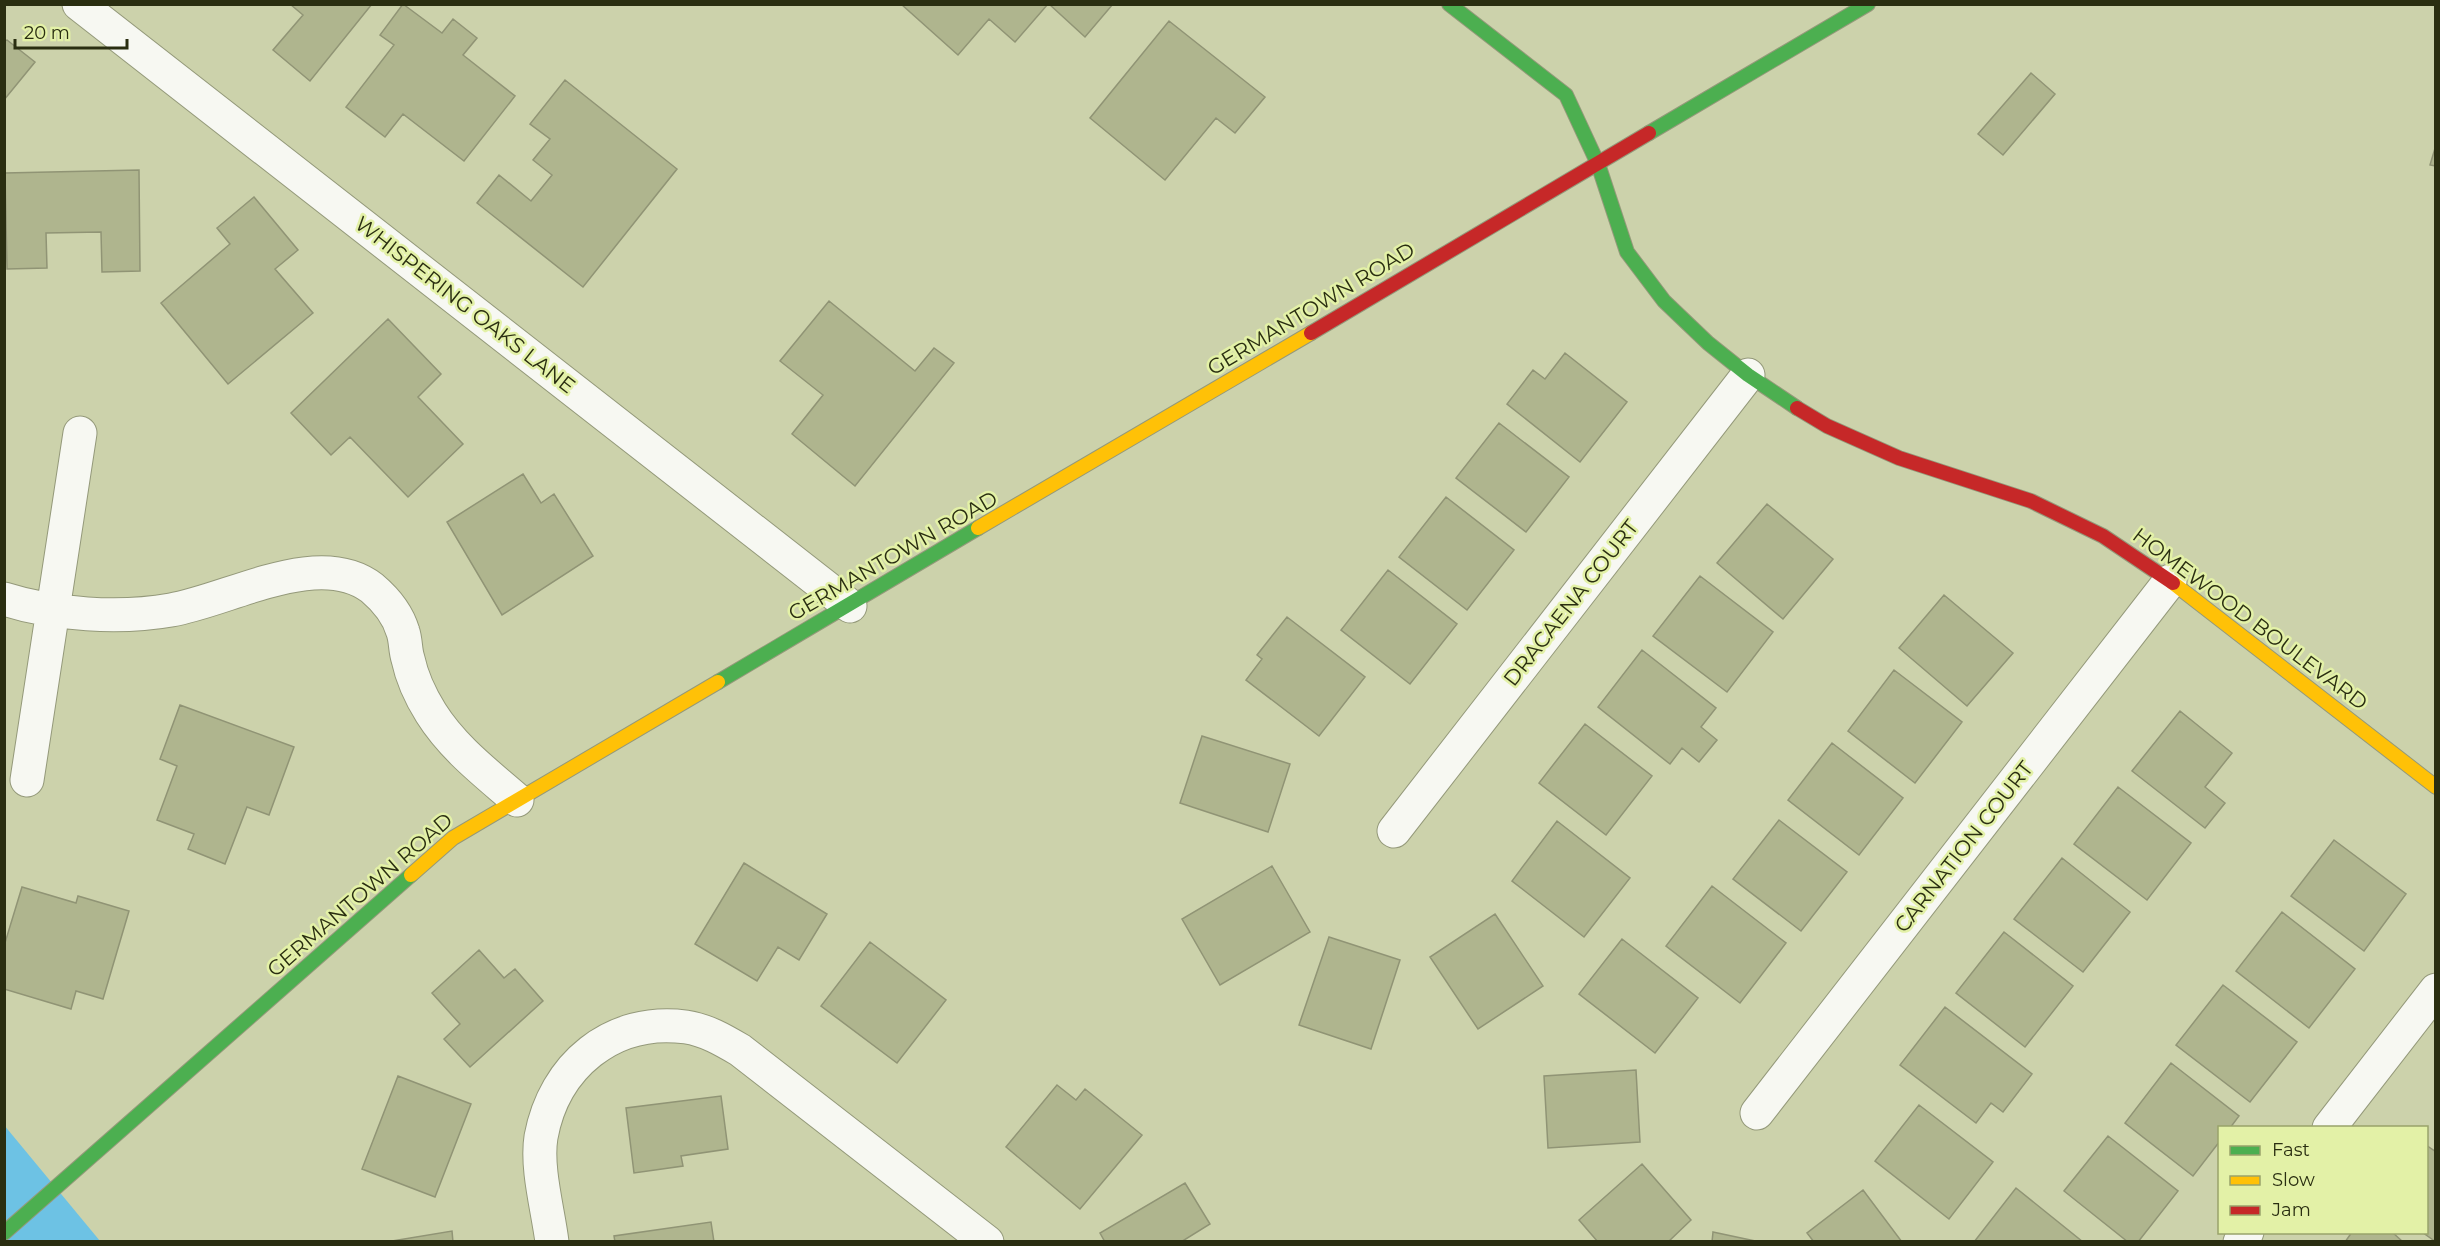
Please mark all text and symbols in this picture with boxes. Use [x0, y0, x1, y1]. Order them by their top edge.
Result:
scale bar [15, 12, 128, 50]
text: 20 m [24, 22, 70, 44]
street label: WHISPERING OAKS LANE [350, 211, 580, 398]
street label: GERMANTOWN ROAD [1203, 237, 1419, 380]
street label: GERMANTOWN ROAD [784, 485, 1002, 626]
street label: DRACAENA COURT [1498, 515, 1643, 691]
street label: HOMEWOOD BOULEVARD [2128, 522, 2373, 715]
street label: CARNATION COURT [1889, 756, 2038, 937]
street label: GERMANTOWN ROAD [262, 807, 457, 982]
legend [2218, 1126, 2428, 1234]
text: Fast [2272, 1139, 2310, 1161]
text: Slow [2272, 1169, 2315, 1191]
text: Jam [2271, 1199, 2311, 1221]

